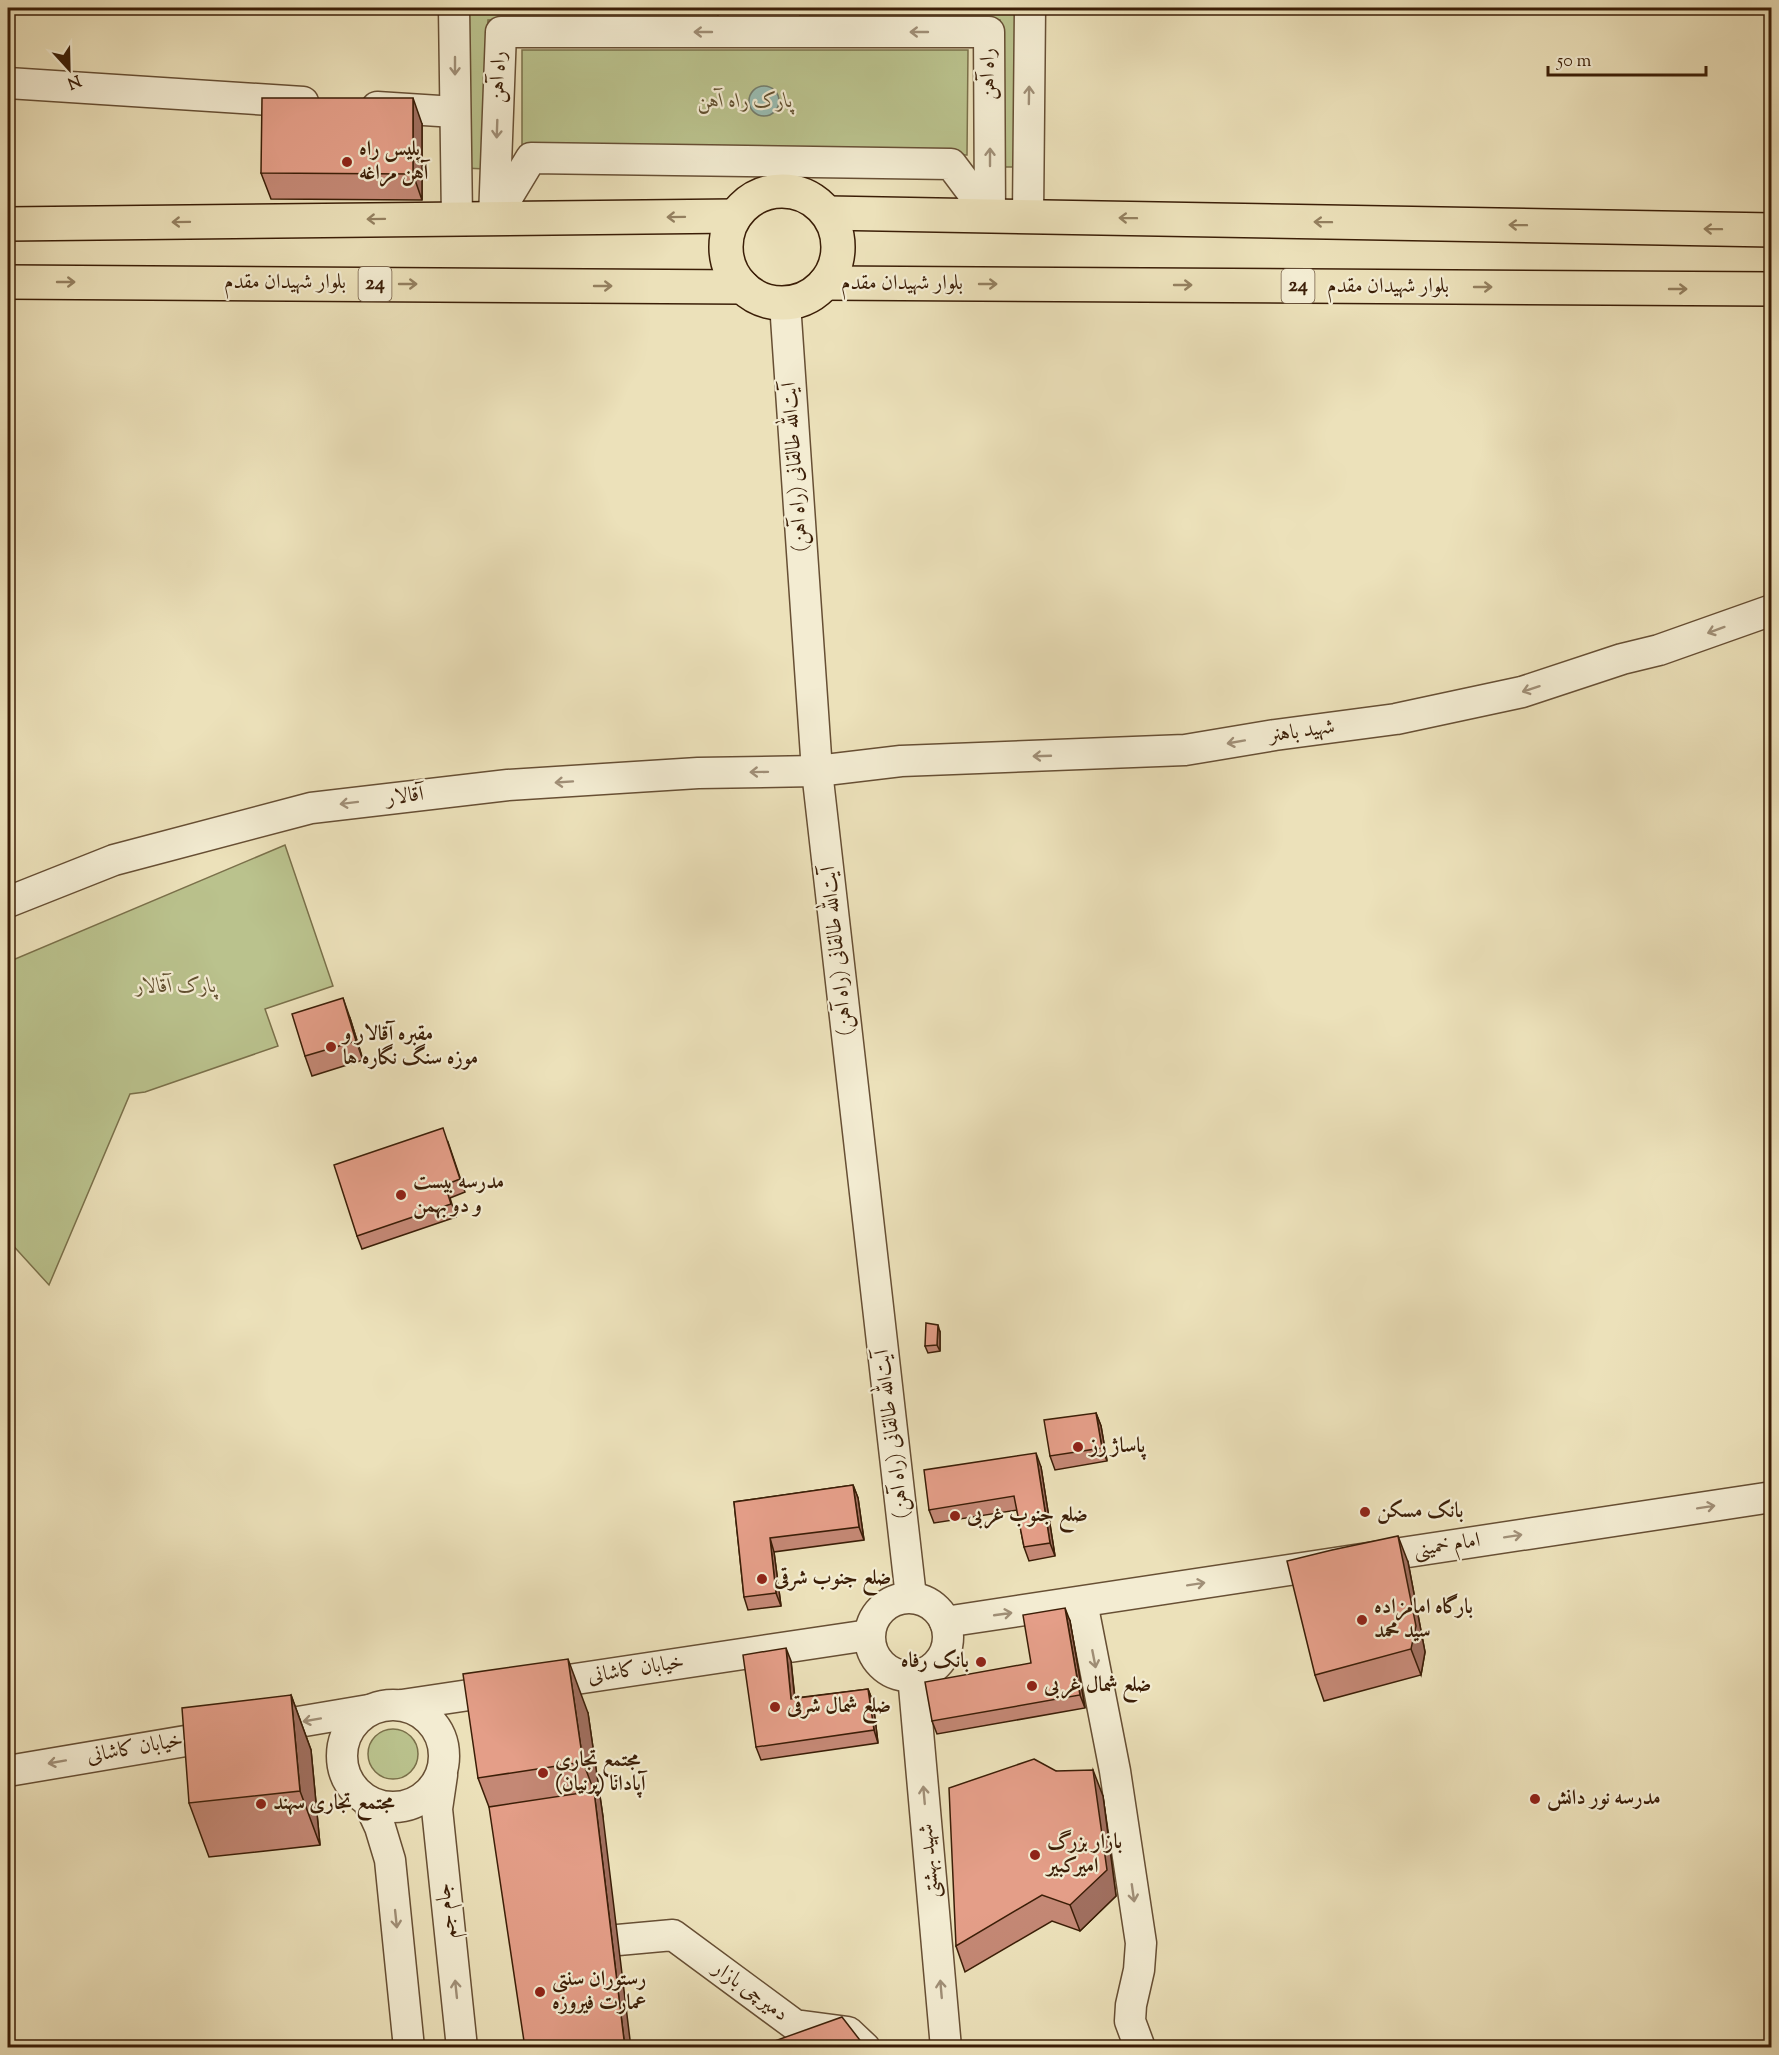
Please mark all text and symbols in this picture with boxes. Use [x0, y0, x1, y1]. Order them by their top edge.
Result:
one-way arrow [694, 26, 714, 38]
one-way arrow [910, 26, 930, 38]
north arrow [39, 39, 99, 99]
scale bar [1548, 39, 1706, 77]
street label: راه آهن [974, 48, 1004, 100]
text: 50 m [1556, 49, 1592, 75]
street label: راه آهن [483, 50, 515, 104]
one-way arrow [449, 55, 461, 75]
text: N [63, 68, 84, 94]
one-way arrow [1023, 85, 1035, 105]
park label: پارک راه آهن [697, 87, 795, 117]
one-way arrow [492, 119, 503, 139]
place label: پلیس راه آهن مراغه [359, 135, 431, 189]
one-way arrow [984, 148, 996, 168]
marker: پلیس راه آهن مراغه [340, 155, 354, 169]
one-way arrow [667, 211, 687, 223]
one-way arrow [1119, 212, 1139, 224]
one-way arrow [367, 214, 387, 225]
one-way arrow [172, 216, 192, 228]
one-way arrow [1314, 216, 1334, 228]
one-way arrow [1509, 220, 1529, 231]
one-way arrow [1704, 223, 1724, 235]
road number: 24 [358, 267, 392, 301]
street label: بلوار شهیدان مقدم [224, 268, 346, 299]
street label: بلوار شهیدان مقدم [841, 269, 963, 300]
road number: 24 [1282, 269, 1314, 303]
street label: بلوار شهیدان مقدم [1327, 272, 1449, 303]
one-way arrow [55, 276, 75, 288]
one-way arrow [397, 278, 417, 290]
one-way arrow [978, 278, 998, 290]
one-way arrow [592, 280, 612, 292]
one-way arrow [1173, 280, 1193, 291]
one-way arrow [1473, 282, 1493, 293]
one-way arrow [1668, 283, 1688, 295]
street label: (راه آهن) آیت‌الله طالقانی [771, 379, 817, 553]
one-way arrow [1708, 625, 1726, 636]
one-way arrow [1522, 684, 1541, 695]
street label: شهید باهنر [1265, 713, 1337, 752]
one-way arrow [1227, 737, 1246, 748]
one-way arrow [1032, 750, 1052, 761]
one-way arrow [749, 766, 769, 778]
one-way arrow [555, 776, 575, 787]
street label: آقالار [383, 780, 428, 814]
one-way arrow [340, 798, 360, 809]
street label: (راه آهن) آیت‌الله طالقانی [810, 862, 862, 1038]
park label: پارک آقالار [133, 972, 219, 1002]
place label: مقبره آقالار و موزه سنگ نگاره ها [341, 1020, 478, 1074]
marker: مقبره آقالار و موزه سنگ نگاره ها [324, 1040, 338, 1054]
place label: مدرسه بیست و دو بهمن [413, 1168, 504, 1222]
marker: مدرسه بیست و دو بهمن [394, 1188, 408, 1202]
street label: (راه آهن) آیت‌الله طالقانی [863, 1345, 918, 1521]
place label: پاساژ رز [1088, 1432, 1147, 1462]
marker: پاساژ رز [1071, 1440, 1085, 1454]
place label: بانک مسکن [1377, 1497, 1463, 1527]
place label: ضلع جنوب غربی [966, 1501, 1088, 1533]
one-way arrow [1695, 1501, 1715, 1512]
marker: بانک مسکن [1358, 1505, 1372, 1519]
marker: ضلع جنوب غربی [948, 1509, 962, 1523]
street label: امام خمینی [1411, 1526, 1483, 1567]
one-way arrow [1503, 1531, 1522, 1542]
place label: ضلع جنوب شرقی [773, 1564, 891, 1596]
marker: ضلع جنوب شرقی [755, 1572, 769, 1586]
one-way arrow [1185, 1579, 1205, 1590]
place label: بارگاه امامزاده سید محمد [1374, 1593, 1473, 1647]
one-way arrow [993, 1608, 1012, 1619]
marker: بارگاه امامزاده سید محمد [1355, 1613, 1369, 1627]
place label: بانک رفاه [901, 1647, 969, 1677]
street label: خیابان کاشانی [586, 1648, 686, 1692]
one-way arrow [1089, 1649, 1100, 1668]
marker: بانک رفاه [974, 1655, 988, 1669]
place label: ضلع شمال غربی [1043, 1671, 1151, 1703]
marker: ضلع شمال غربی [1025, 1679, 1039, 1693]
place label: ضلع شمال شرقی [786, 1692, 891, 1724]
marker: ضلع شمال شرقی [768, 1700, 782, 1714]
one-way arrow [302, 1715, 322, 1726]
street label: خیابان کاشانی [84, 1726, 186, 1772]
place label: مجتمع تجاری آپادانا (پرنیان) [555, 1746, 648, 1800]
one-way arrow [48, 1757, 68, 1768]
marker: مجتمع تجاری آپادانا (پرنیان) [536, 1766, 550, 1780]
place label: مدرسه نور دانش [1547, 1784, 1661, 1814]
one-way arrow [918, 1786, 929, 1805]
place label: مجتمع تجاری سهند [273, 1789, 396, 1821]
marker: مدرسه نور دانش [1528, 1792, 1542, 1806]
marker: مجتمع تجاری سهند [254, 1797, 268, 1811]
street label: شهید بهشتی [912, 1822, 948, 1900]
place label: بازار بزرگ امیرکبیر [1045, 1828, 1122, 1882]
marker: بازار بزرگ امیرکبیر [1028, 1848, 1042, 1862]
street label: جام جم [429, 1881, 468, 1941]
one-way arrow [1128, 1882, 1139, 1902]
one-way arrow [391, 1908, 402, 1928]
street label: دمیرچی بازار [705, 1953, 794, 2030]
place label: رستوران سنتی عمارت فیروزه [552, 1965, 646, 2019]
one-way arrow [450, 1980, 461, 2000]
one-way arrow [935, 1980, 946, 2000]
marker: رستوران سنتی عمارت فیروزه [533, 1985, 547, 1999]

